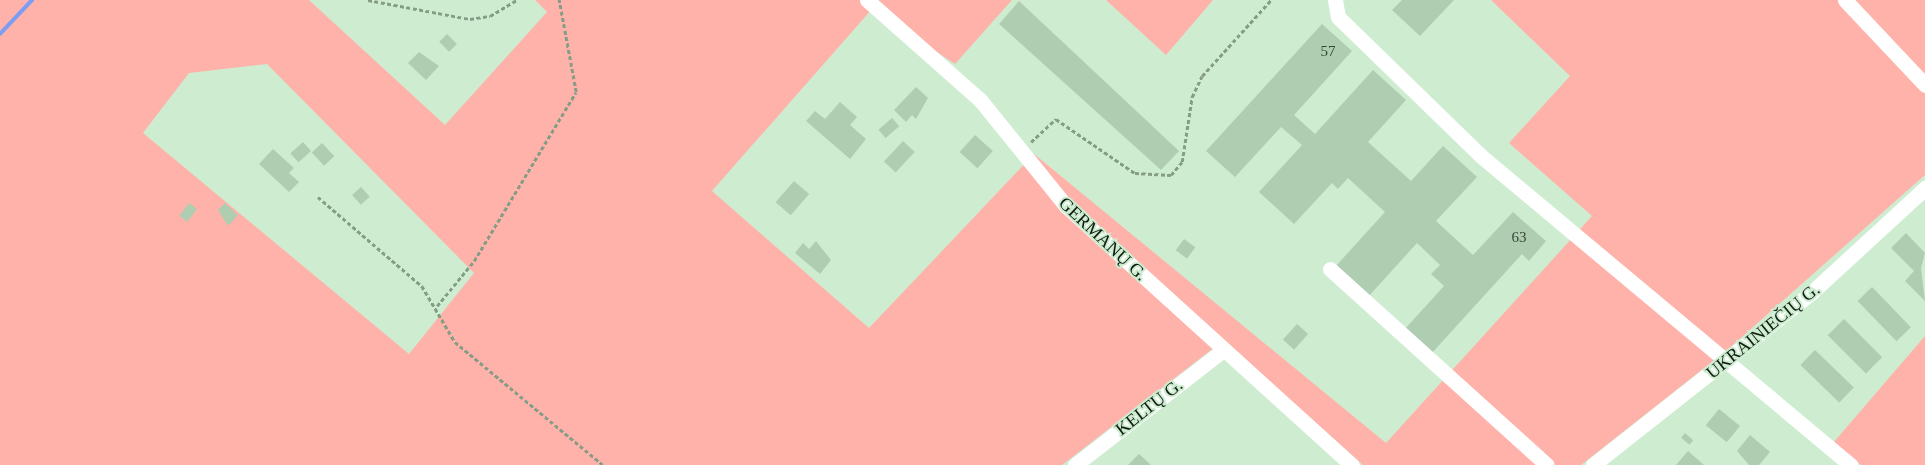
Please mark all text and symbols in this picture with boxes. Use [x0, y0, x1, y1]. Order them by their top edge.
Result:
house number: 57 [1320, 43, 1336, 61]
street label: GERMANŲ G. [1054, 193, 1152, 285]
house number: 63 [1512, 229, 1526, 247]
street label: UKRAINIEČIŲ G. [1702, 279, 1824, 383]
street label: KELTŲ G. [1111, 374, 1187, 440]

